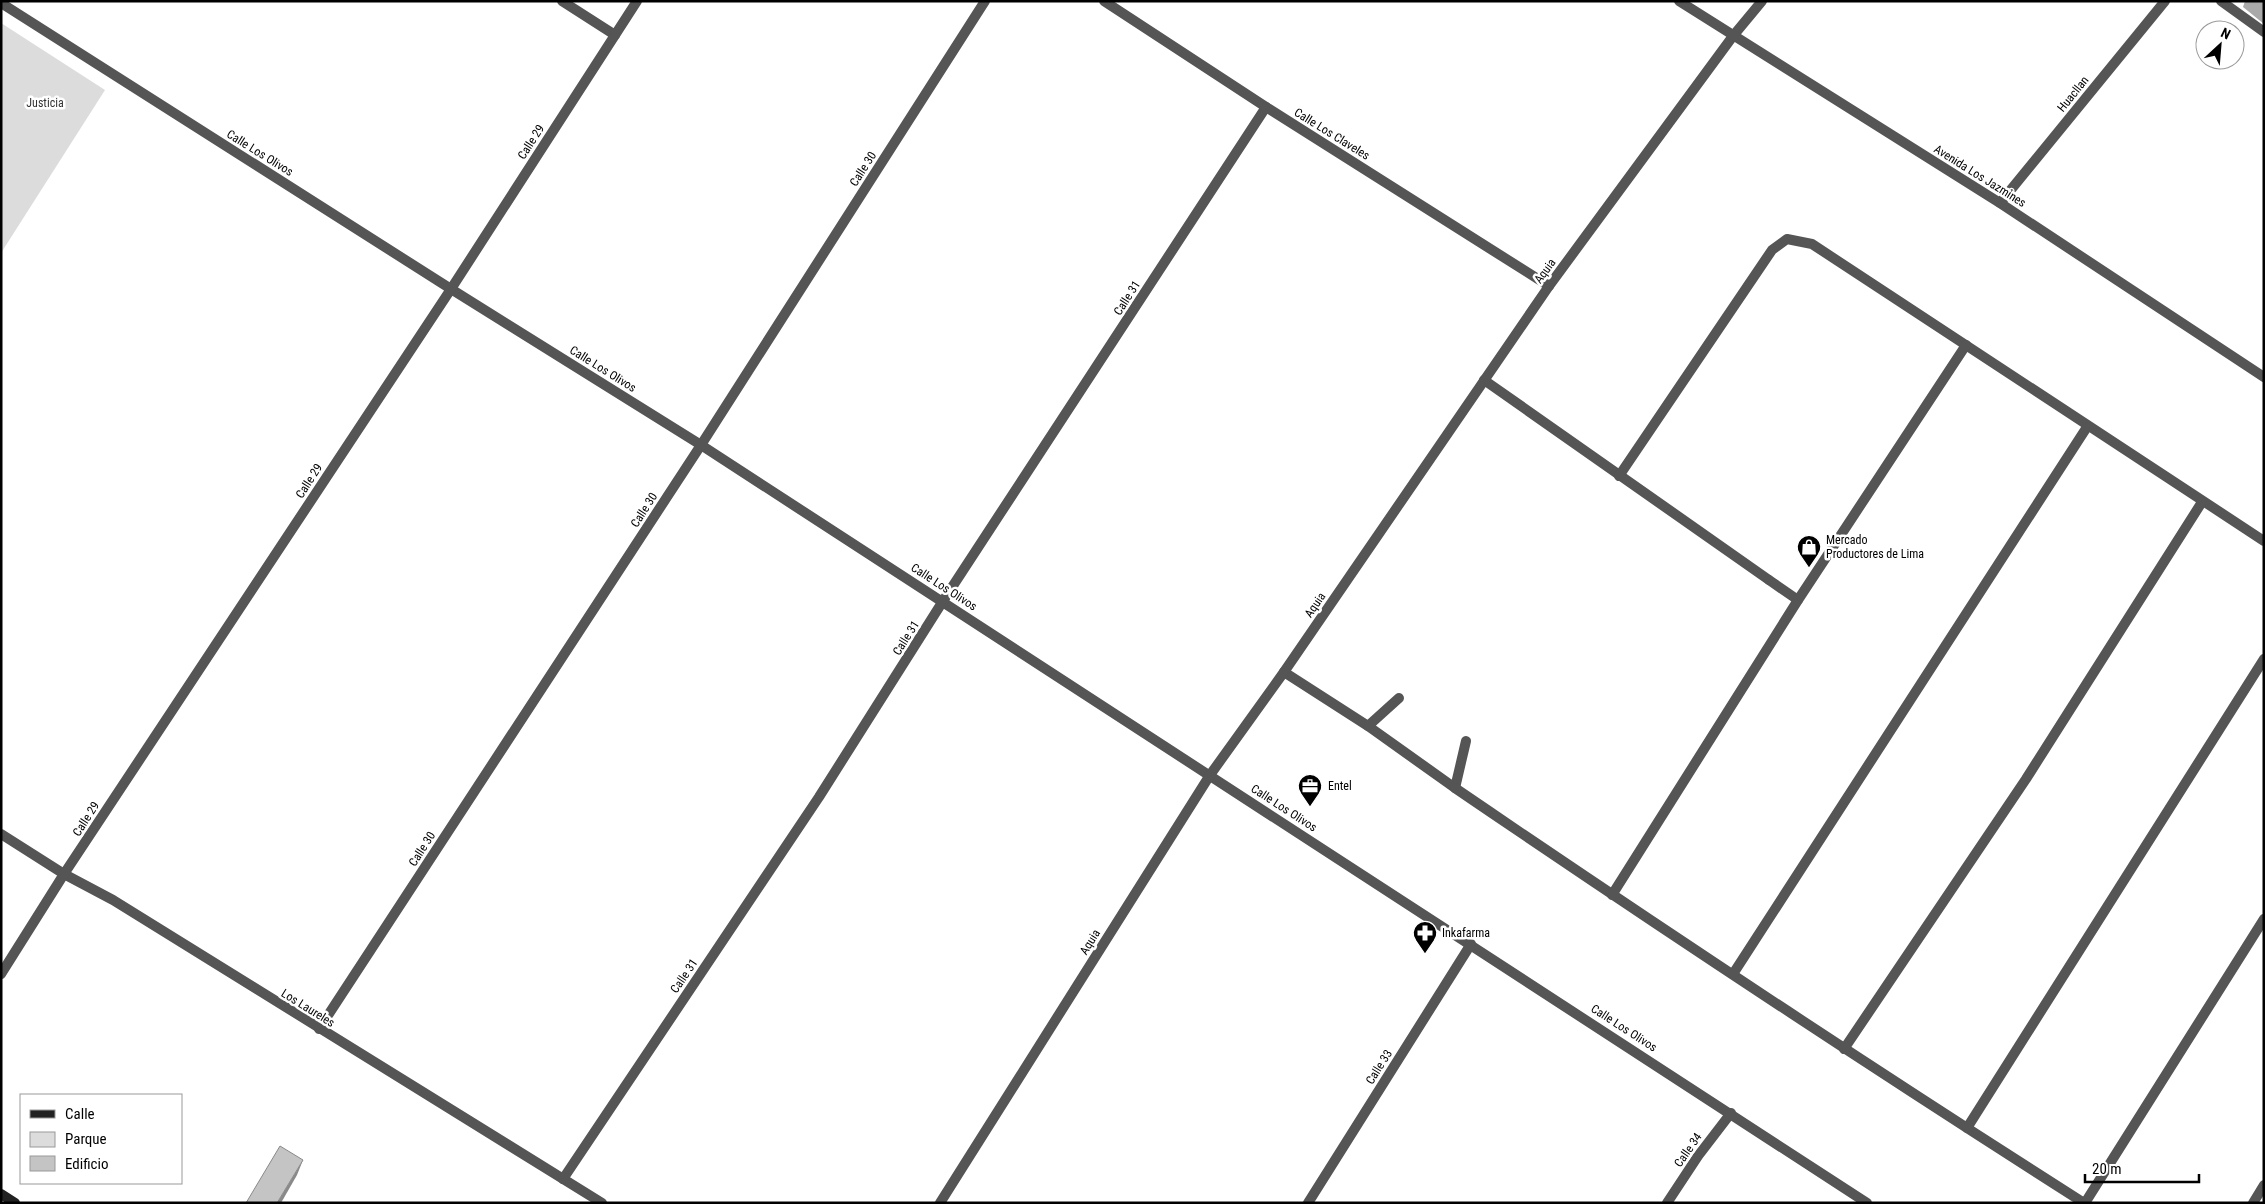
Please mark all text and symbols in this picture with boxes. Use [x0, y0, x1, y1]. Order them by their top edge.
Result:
north arrow [2195, 20, 2245, 70]
text: N [2218, 24, 2233, 42]
street label: Huacllan [2054, 73, 2092, 115]
park label: Justicia [26, 96, 64, 110]
street label: Calle Los Claveles [1292, 105, 1372, 163]
street label: Calle 29 [515, 122, 547, 162]
street label: Calle Los Olivos [224, 127, 296, 179]
street label: Avenida Los Jazmines [1931, 142, 2029, 210]
street label: Calle 30 [847, 149, 879, 189]
street label: Aquia [1531, 256, 1559, 286]
street label: Calle 31 [1111, 278, 1143, 318]
street label: Calle Los Olivos [567, 343, 639, 395]
street label: Calle 29 [293, 461, 325, 501]
street label: Calle 30 [628, 490, 660, 530]
place label: Mercado Productores de Lima [1826, 533, 1924, 561]
shop icon: Mercado Productores de Lima [1796, 534, 1822, 568]
street label: Calle Los Olivos [908, 561, 980, 613]
street label: Aquia [1302, 590, 1329, 620]
street label: Calle 31 [890, 618, 922, 658]
office icon: Entel [1297, 773, 1323, 807]
place label: Entel [1328, 779, 1352, 793]
street label: Calle Los Olivos [1248, 782, 1320, 834]
street label: Calle 29 [70, 799, 102, 839]
street label: Calle 30 [406, 829, 438, 869]
pharmacy icon: Inkafarma [1412, 920, 1438, 954]
place label: Inkafarma [1442, 926, 1490, 940]
street label: Aquia [1077, 927, 1103, 957]
street label: Calle 31 [667, 956, 701, 996]
street label: Los Laureles [279, 986, 337, 1030]
street label: Calle Los Olivos [1588, 1002, 1660, 1054]
street label: Calle 33 [1363, 1047, 1395, 1087]
legend [20, 1094, 182, 1184]
text: Calle [65, 1105, 95, 1123]
text: Parque [65, 1130, 107, 1148]
street label: Calle 34 [1671, 1130, 1705, 1170]
scale bar [2085, 1152, 2199, 1184]
text: Edificio [65, 1155, 108, 1173]
text: 20 m [2092, 1160, 2122, 1178]

